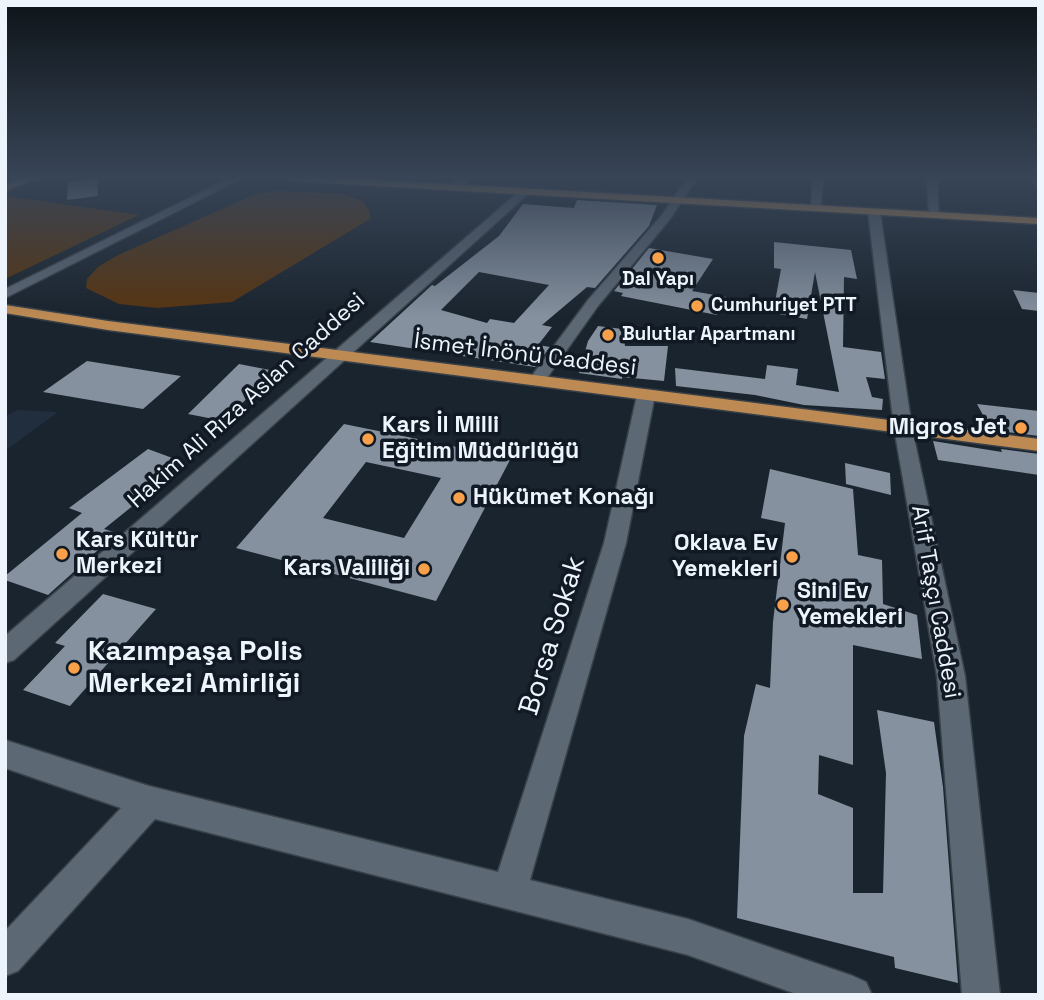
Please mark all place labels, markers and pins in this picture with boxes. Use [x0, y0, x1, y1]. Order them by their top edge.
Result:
marker: Dal Yapı [650, 250, 666, 266]
place label: Dal Yapı [622, 269, 694, 291]
place label: Cumhuriyet PTT [711, 295, 857, 317]
marker: Cumhuriyet PTT [689, 298, 705, 314]
place label: Bulutlar Apartmanı [622, 324, 795, 346]
marker: Bulutlar Apartmanı [600, 327, 616, 343]
place label: Kars İl Milli Eğitim Müdürlüğü [382, 412, 579, 466]
place label: Migros Jet [889, 414, 1007, 442]
marker: Migros Jet [1013, 420, 1029, 436]
marker: Kars İl Milli Eğitim Müdürlüğü [360, 431, 376, 447]
place label: Hükümet Konağı [473, 484, 654, 512]
marker: Hükümet Konağı [451, 490, 467, 506]
place label: Kars Kültür Merkezi [76, 527, 199, 581]
place label: Oklava Ev Yemekleri [672, 530, 778, 584]
marker: Kars Kültür Merkezi [54, 546, 70, 562]
marker: Oklava Ev Yemekleri [784, 549, 800, 565]
place label: Kars Valiliği [284, 555, 410, 583]
marker: Kars Valiliği [416, 561, 432, 577]
place label: Sini Ev Yemekleri [797, 578, 903, 632]
marker: Sini Ev Yemekleri [775, 597, 791, 613]
place label: Kazımpaşa Polis Merkezi Amirliği [88, 635, 303, 701]
marker: Kazımpaşa Polis Merkezi Amirliği [66, 660, 82, 676]

